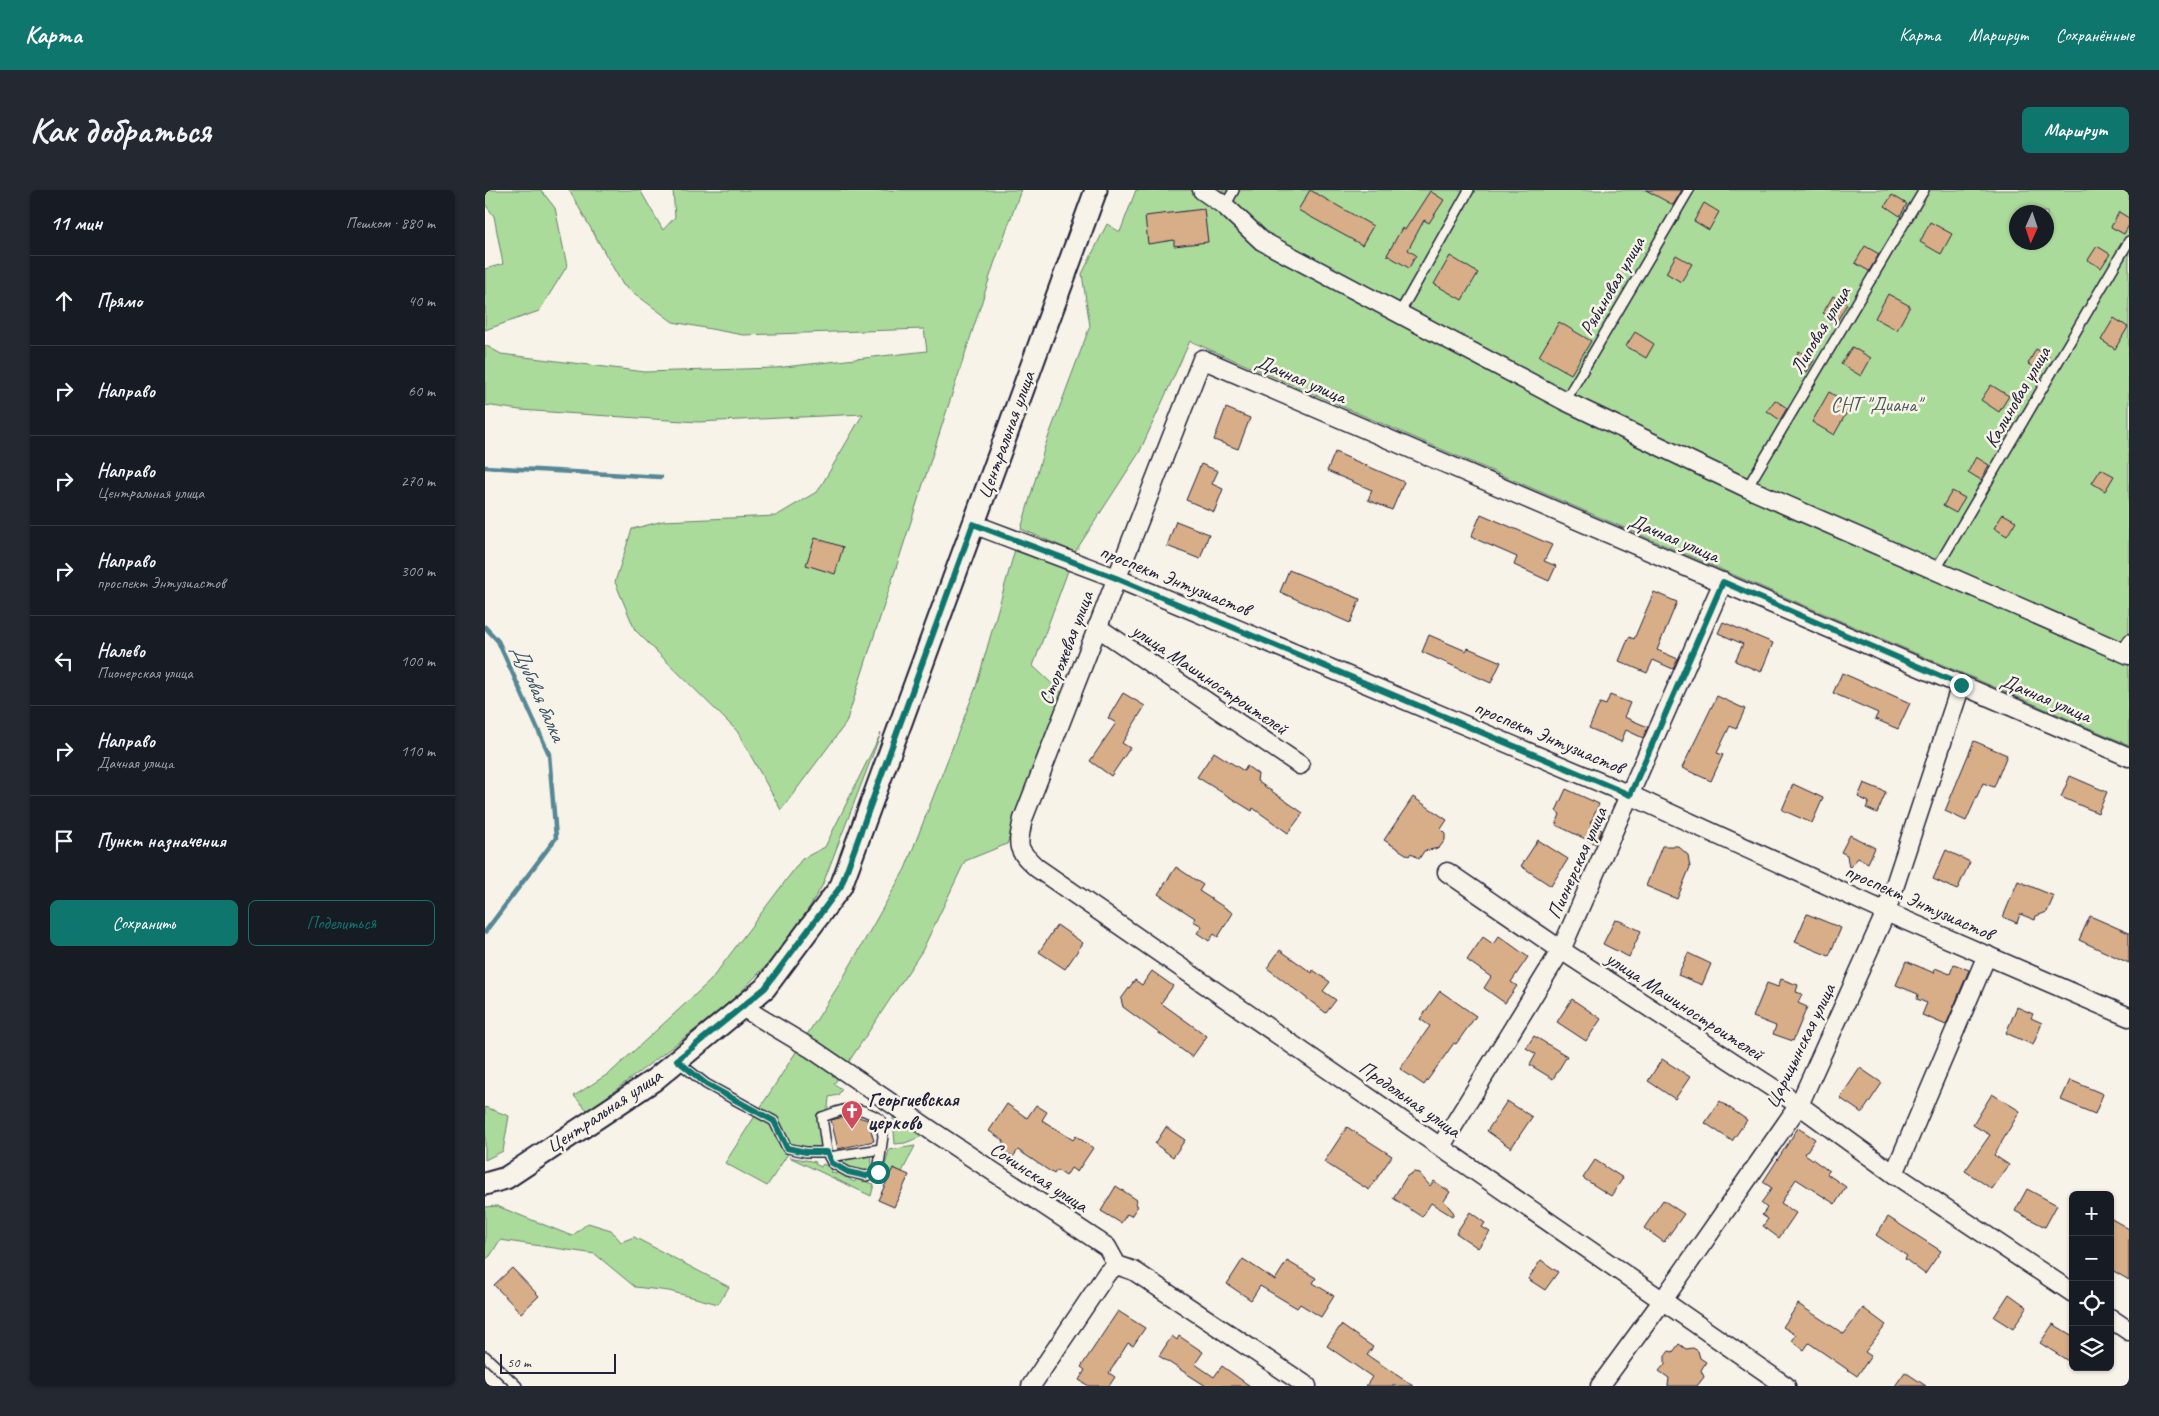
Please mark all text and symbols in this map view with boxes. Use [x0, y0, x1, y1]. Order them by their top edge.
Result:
text: Карта [25, 20, 82, 50]
text: Карта [1899, 24, 1940, 46]
text: Маршрут [1968, 24, 2028, 46]
text: Сохранённые [2056, 24, 2134, 46]
button: Маршрут [2022, 107, 2129, 153]
text: Как добраться [30, 108, 211, 153]
north arrow [2009, 205, 2054, 250]
text: 11 мин [50, 210, 102, 236]
text: Пешком · 880 m [346, 213, 435, 233]
street label: Рябиновая улица [1574, 231, 1651, 340]
street label: Липовая улица [1784, 281, 1857, 378]
icon: ahead [50, 287, 78, 315]
text: Прямо [97, 289, 142, 313]
text: 40 m [408, 291, 435, 311]
street label: Калиновая улица [1978, 340, 2057, 452]
street label: Дачная улица [1252, 349, 1352, 410]
street label: Центральная улица [971, 367, 1041, 502]
icon: right [50, 377, 78, 405]
text: Направо [97, 379, 155, 403]
text: 60 m [408, 381, 435, 401]
park label: СНТ "Диана" [1831, 392, 1925, 417]
text: Направо [97, 459, 155, 483]
icon: right [50, 467, 78, 495]
text: 270 m [401, 471, 435, 491]
text: Центральная улица [97, 483, 204, 503]
street label: Дачная улица [1625, 508, 1725, 569]
street label: проспект Энтузиастов [1096, 538, 1257, 623]
text: Направо [97, 549, 155, 573]
icon: right [50, 557, 78, 585]
text: 300 m [401, 561, 435, 581]
text: проспект Энтузиастов [97, 573, 225, 593]
street label: Сторожевая улица [1033, 586, 1100, 708]
street label: улица Машиностроителей [1126, 617, 1294, 741]
text: Налево [97, 639, 145, 663]
water label: Дубовая балка [506, 640, 573, 747]
icon: left [50, 647, 78, 675]
text: 100 m [401, 651, 435, 671]
text: Пионерская улица [97, 663, 193, 683]
street label: Дачная улица [1997, 668, 2097, 729]
route end [1950, 674, 1973, 697]
street label: проспект Энтузиастов [1471, 694, 1631, 781]
text: Направо [97, 729, 155, 753]
icon: right [50, 737, 78, 765]
text: 110 m [401, 741, 435, 761]
text: Дачная улица [97, 753, 173, 773]
street label: Пионерская улица [1541, 801, 1614, 923]
icon: arrive [50, 827, 78, 855]
text: Пункт назначения [97, 829, 226, 853]
street label: проспект Энтузиастов [1841, 858, 2001, 947]
button: Сохранить [50, 900, 238, 946]
button: Поделиться [248, 900, 435, 946]
street label: улица Машиностроителей [1601, 945, 1770, 1067]
street label: Царицынская улица [1759, 978, 1842, 1112]
street label: Продольная улица [1354, 1055, 1467, 1144]
street label: Центральная улица [541, 1062, 668, 1159]
place label: Георгиевская церковь [868, 1087, 960, 1135]
church icon: Георгиевская церковь [840, 1099, 864, 1130]
street label: Сочинская улица [985, 1136, 1094, 1219]
route start [867, 1161, 890, 1184]
map controls [2069, 1191, 2114, 1371]
button: + [2069, 1191, 2114, 1236]
button: − [2069, 1236, 2114, 1281]
button: locate [2069, 1281, 2114, 1326]
button: layers [2069, 1326, 2114, 1371]
scale bar [500, 1351, 616, 1374]
text: 50 m [507, 1354, 531, 1371]

